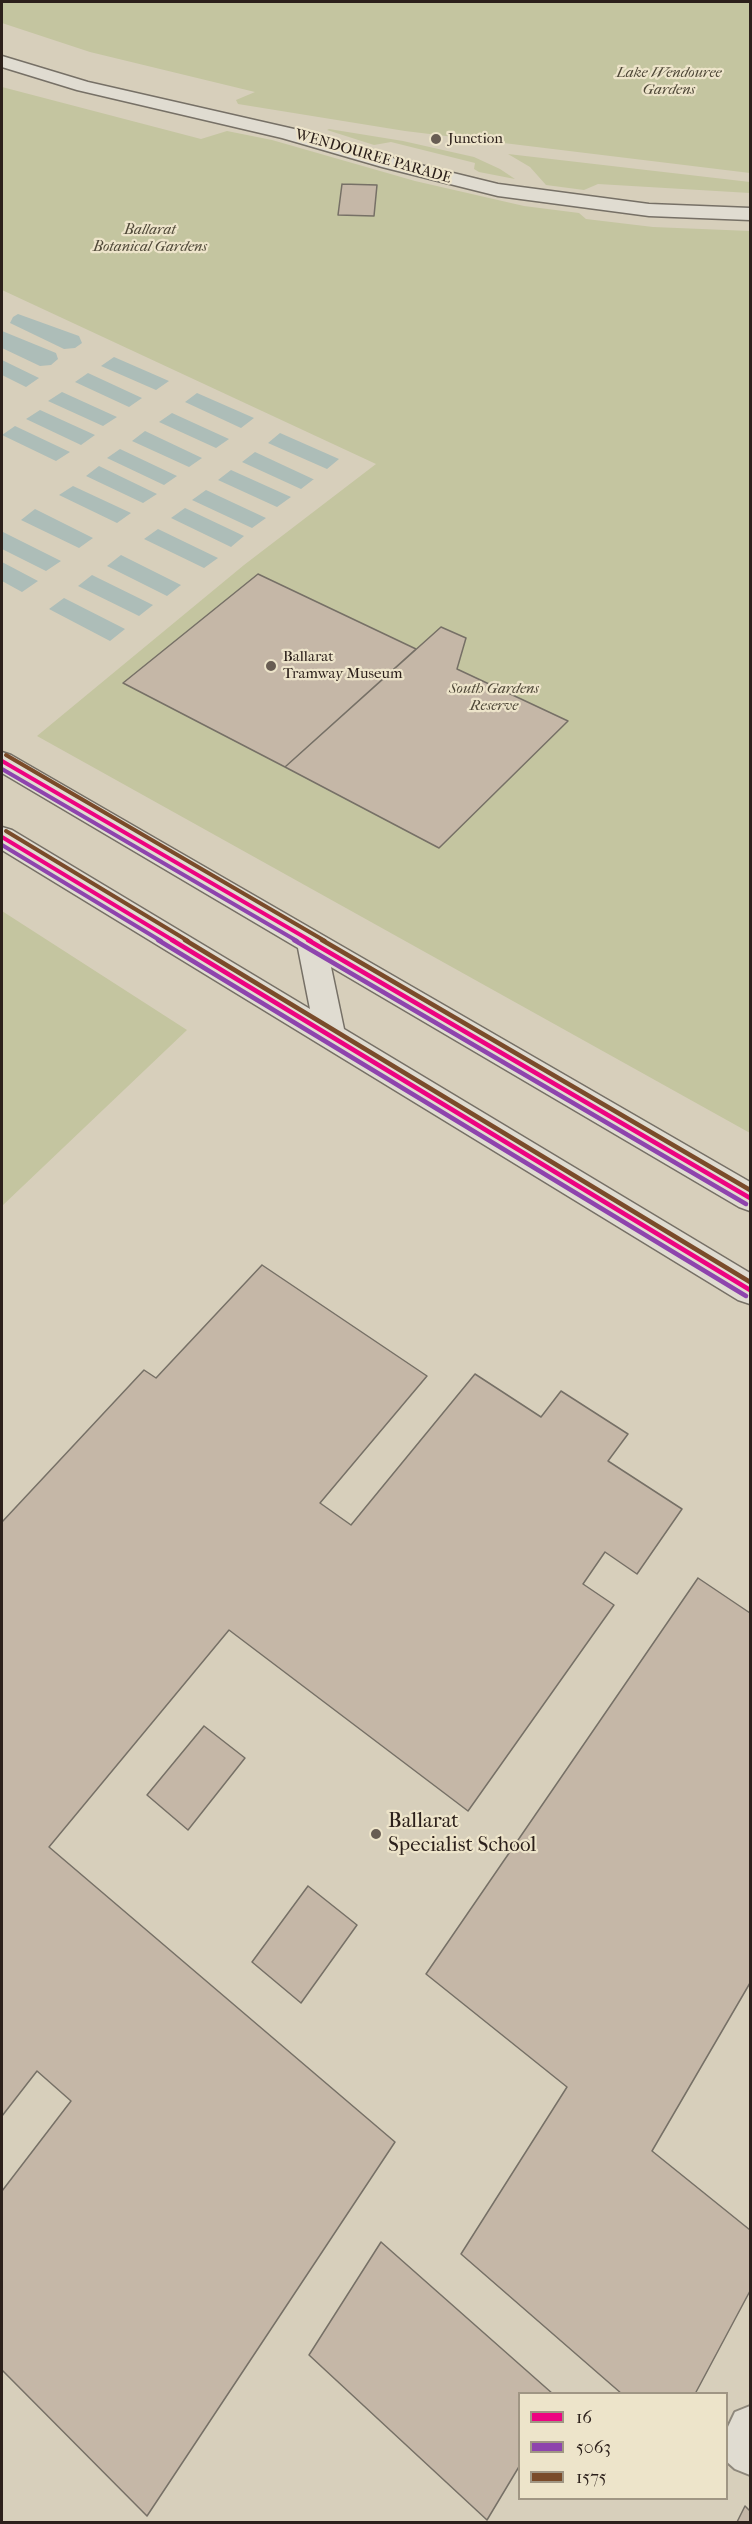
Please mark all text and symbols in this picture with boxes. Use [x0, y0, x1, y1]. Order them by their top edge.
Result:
park label: Lake Wendouree Gardens [616, 64, 722, 99]
street label: WENDOUREE PARADE [293, 126, 453, 188]
place label: Junction [448, 130, 503, 148]
marker: Junction [429, 132, 443, 146]
park label: Ballarat Botanical Gardens [93, 221, 207, 256]
place label: Ballarat Tramway Museum [283, 648, 402, 683]
marker: Ballarat Tramway Museum [264, 659, 278, 673]
park label: South Gardens Reserve [449, 680, 539, 715]
place label: Ballarat Specialist School [388, 1809, 536, 1859]
marker: Ballarat Specialist School [369, 1827, 383, 1841]
legend [518, 2392, 728, 2500]
text: 16 [576, 2407, 592, 2428]
text: 5063 [576, 2437, 611, 2458]
text: 1575 [576, 2467, 607, 2488]

